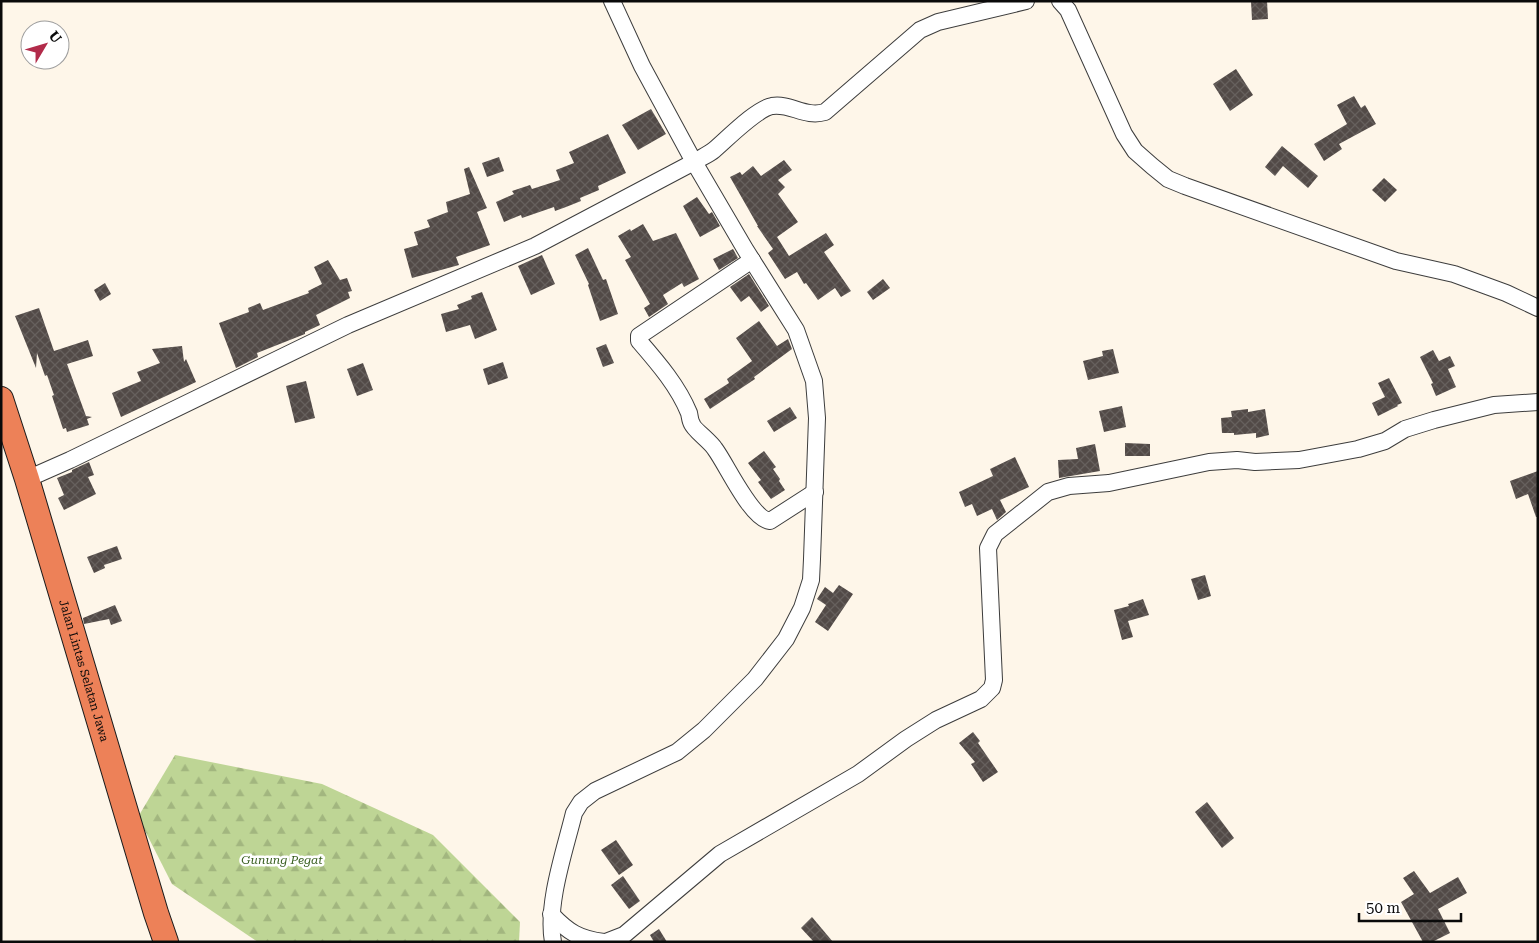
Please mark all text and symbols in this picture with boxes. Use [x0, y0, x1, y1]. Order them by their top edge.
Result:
north arrow [20, 20, 70, 70]
text: U [46, 28, 65, 46]
street label: Jalan Lintas Selatan Jawa [56, 598, 112, 744]
park label: Gunung Pegat [241, 853, 323, 867]
scale bar [1359, 890, 1462, 922]
text: 50 m [1366, 899, 1401, 917]

